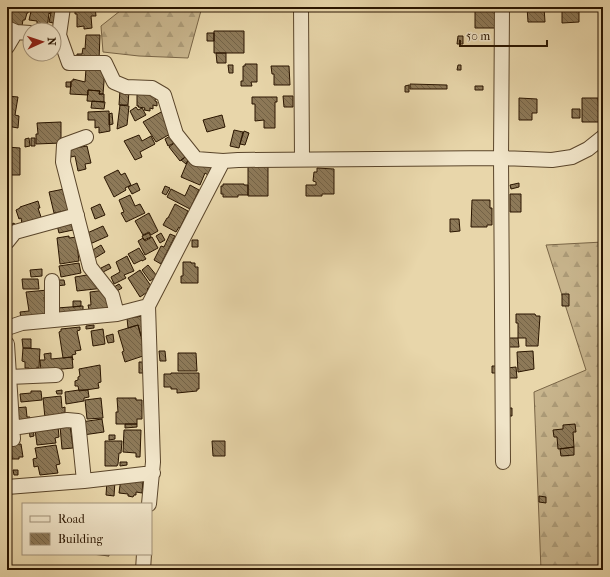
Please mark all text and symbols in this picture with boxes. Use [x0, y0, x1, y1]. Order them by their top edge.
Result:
north arrow [22, 22, 62, 62]
scale bar [460, 22, 547, 48]
text: 50 m [466, 29, 490, 43]
text: N [45, 37, 58, 47]
legend [22, 503, 152, 555]
text: Road [58, 512, 85, 526]
text: Building [58, 532, 103, 546]

